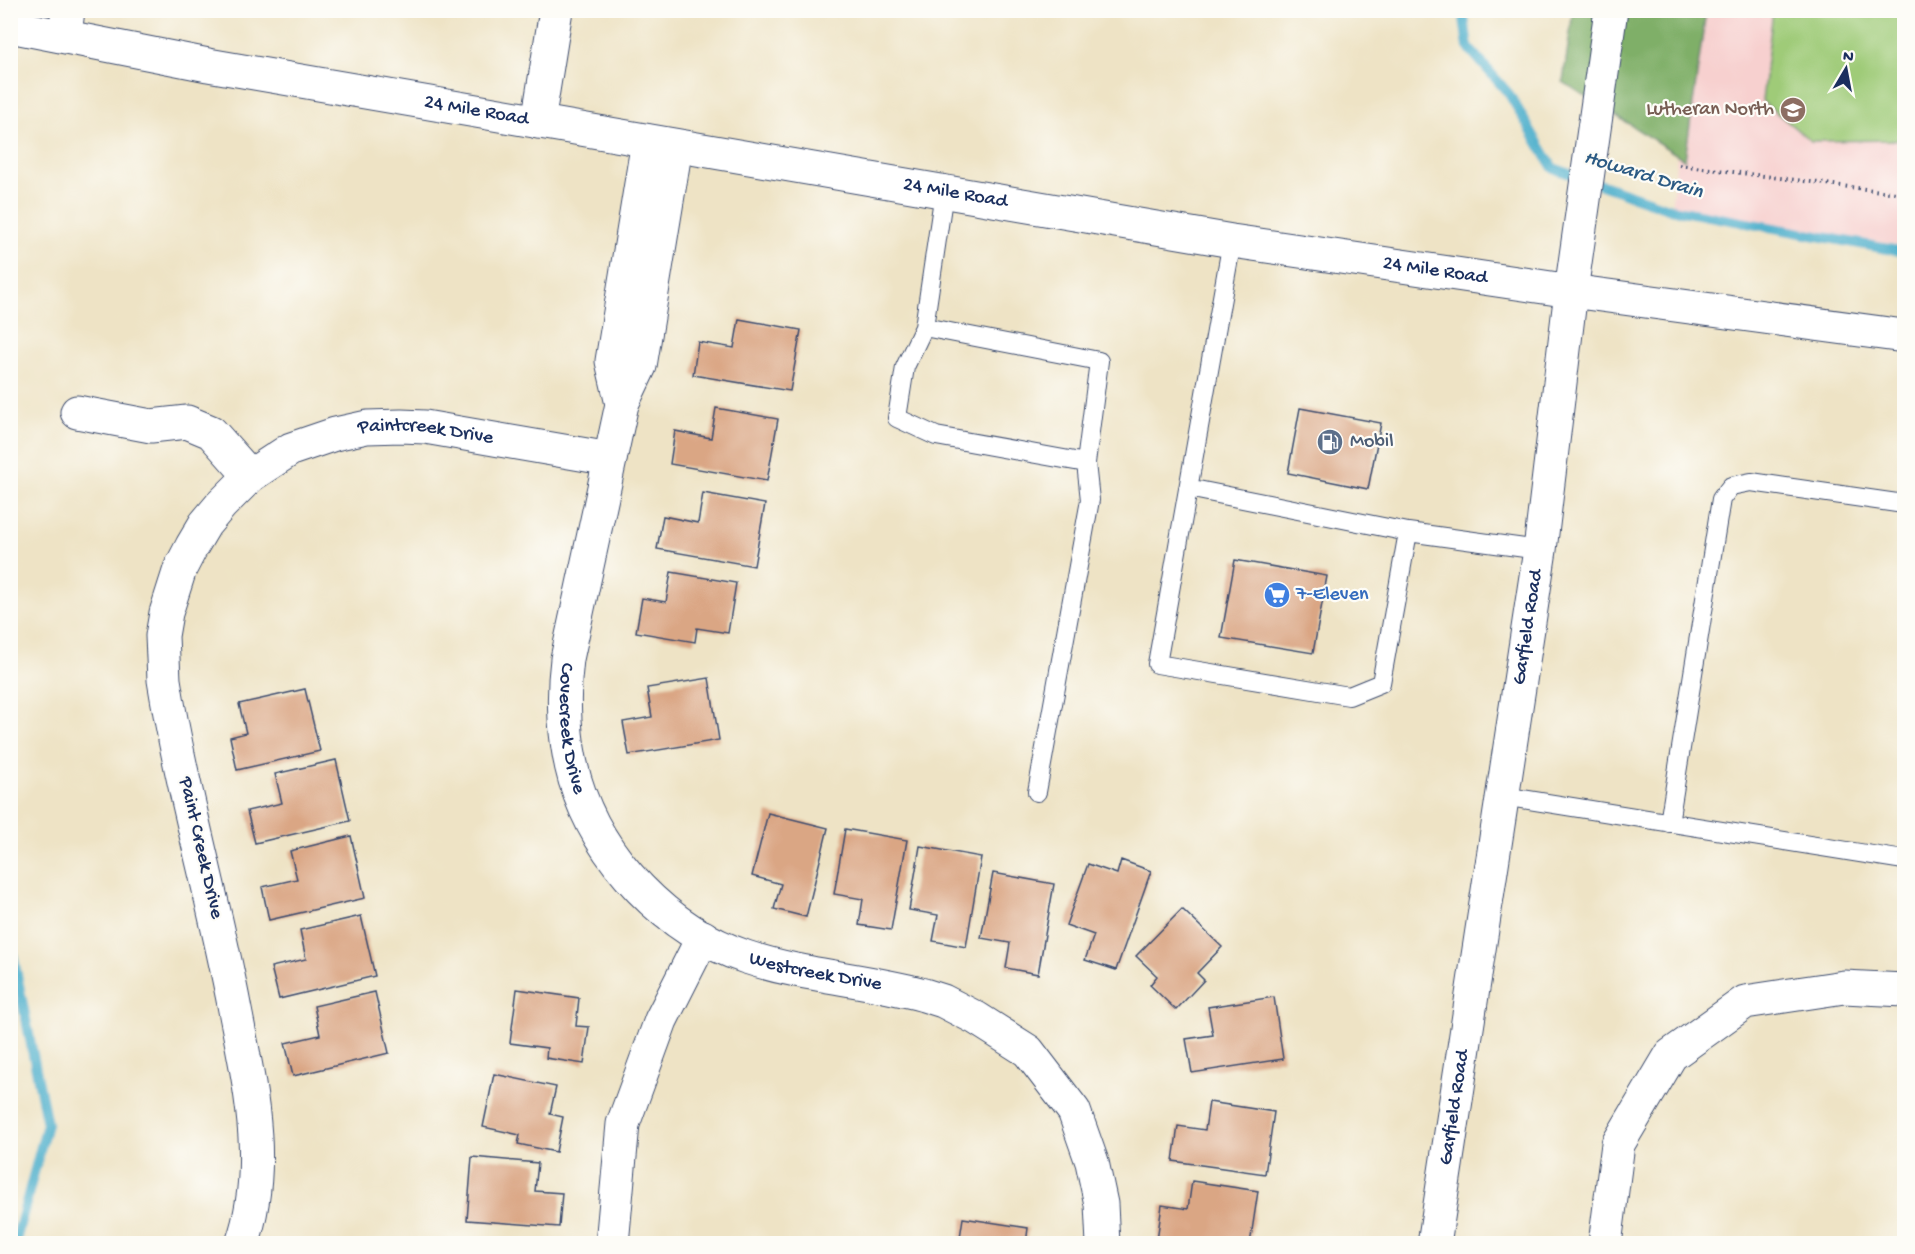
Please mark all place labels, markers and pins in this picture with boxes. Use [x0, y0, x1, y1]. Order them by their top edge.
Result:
school or university icon: Lutheran North [1778, 95, 1808, 125]
place label: Lutheran North [1646, 99, 1774, 122]
fuel station icon: Mobil [1315, 427, 1345, 457]
place label: Mobil [1350, 431, 1394, 454]
supermarket icon: 7-Eleven [1262, 580, 1292, 610]
place label: 7-Eleven [1295, 584, 1369, 607]

